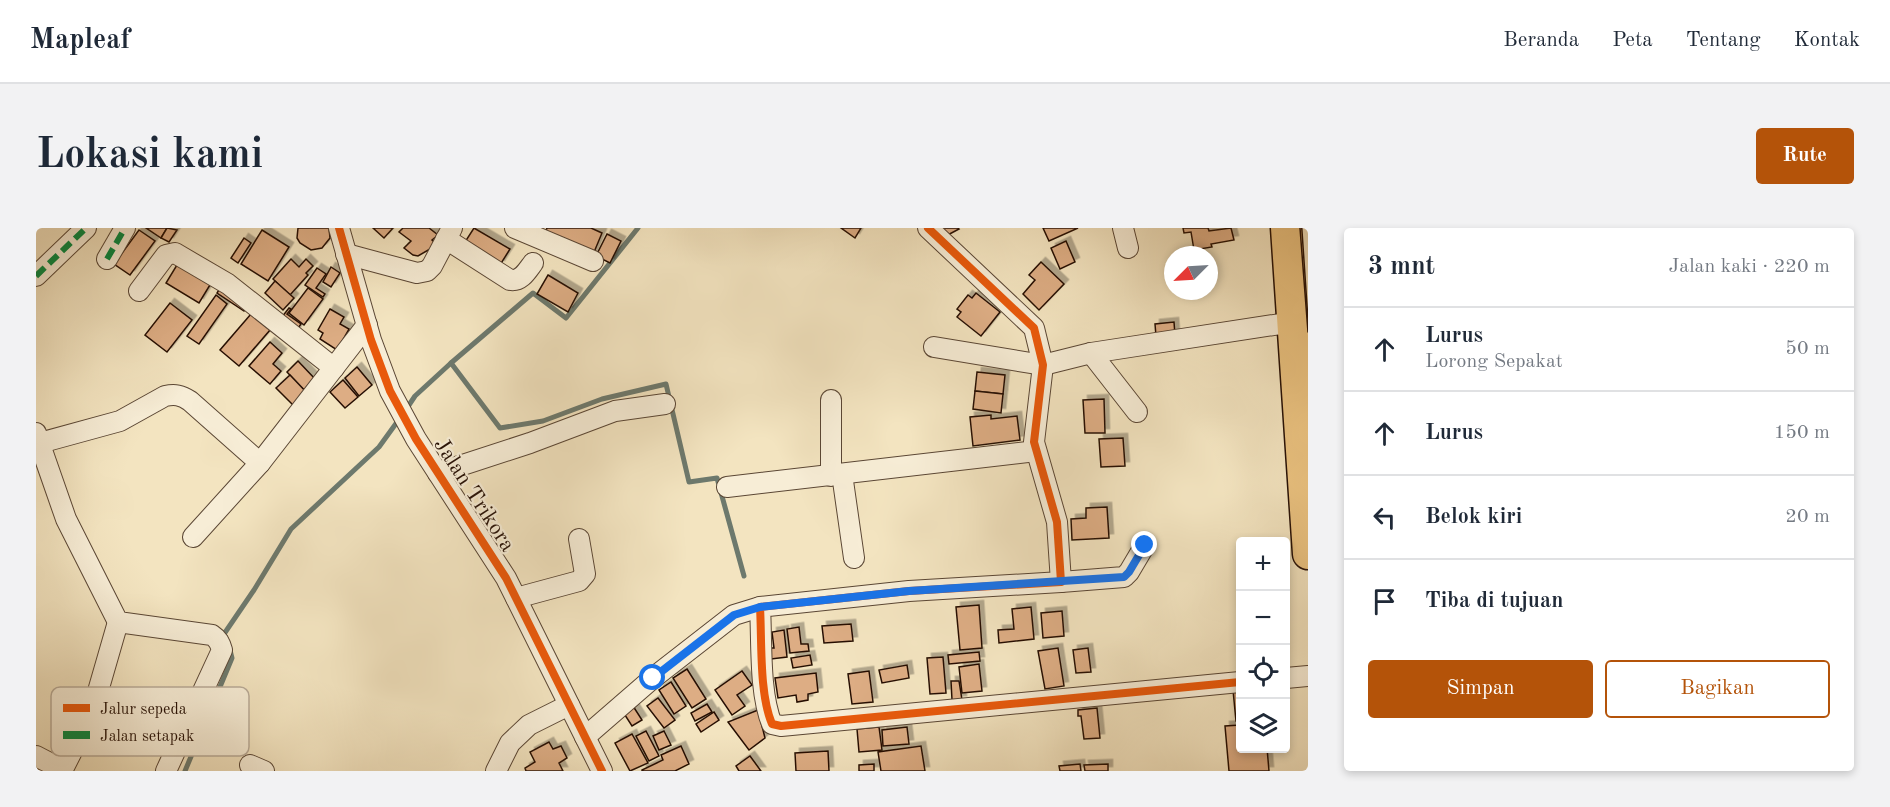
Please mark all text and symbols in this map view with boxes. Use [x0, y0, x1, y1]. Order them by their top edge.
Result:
text: Mapleaf [30, 27, 130, 55]
text: Beranda [1503, 30, 1579, 51]
text: Peta [1612, 30, 1653, 51]
text: Tentang [1686, 30, 1761, 51]
text: Kontak [1794, 30, 1860, 51]
button: Rute [1756, 128, 1854, 184]
text: Lokasi kami [36, 135, 263, 177]
north arrow [1164, 246, 1218, 300]
text: 3 mnt [1368, 254, 1435, 280]
text: Jalan kaki · 220 m [1668, 257, 1830, 277]
text: Lurus [1425, 325, 1483, 347]
icon: ahead [1368, 333, 1401, 366]
text: 50 m [1785, 339, 1830, 359]
text: Lorong Sepakat [1425, 352, 1563, 372]
icon: ahead [1368, 417, 1401, 450]
text: Lurus [1425, 422, 1483, 444]
text: 150 m [1774, 423, 1830, 443]
street label: Jalan Trikora [429, 434, 519, 556]
icon: left [1368, 501, 1401, 534]
text: Belok kiri [1425, 506, 1522, 528]
text: 20 m [1785, 507, 1830, 527]
route end [1131, 531, 1157, 557]
map controls [1236, 537, 1290, 753]
button: + [1236, 537, 1290, 591]
icon: arrive [1368, 585, 1401, 618]
text: Tiba di tujuan [1425, 590, 1563, 612]
button: − [1236, 591, 1290, 645]
button: locate [1236, 645, 1290, 699]
button: Simpan [1368, 660, 1593, 718]
button: Bagikan [1605, 660, 1830, 718]
route start [639, 664, 665, 690]
legend [51, 687, 249, 756]
button: layers [1236, 699, 1290, 753]
text: Jalur sepeda [100, 702, 187, 718]
text: Jalan setapak [100, 729, 194, 745]

